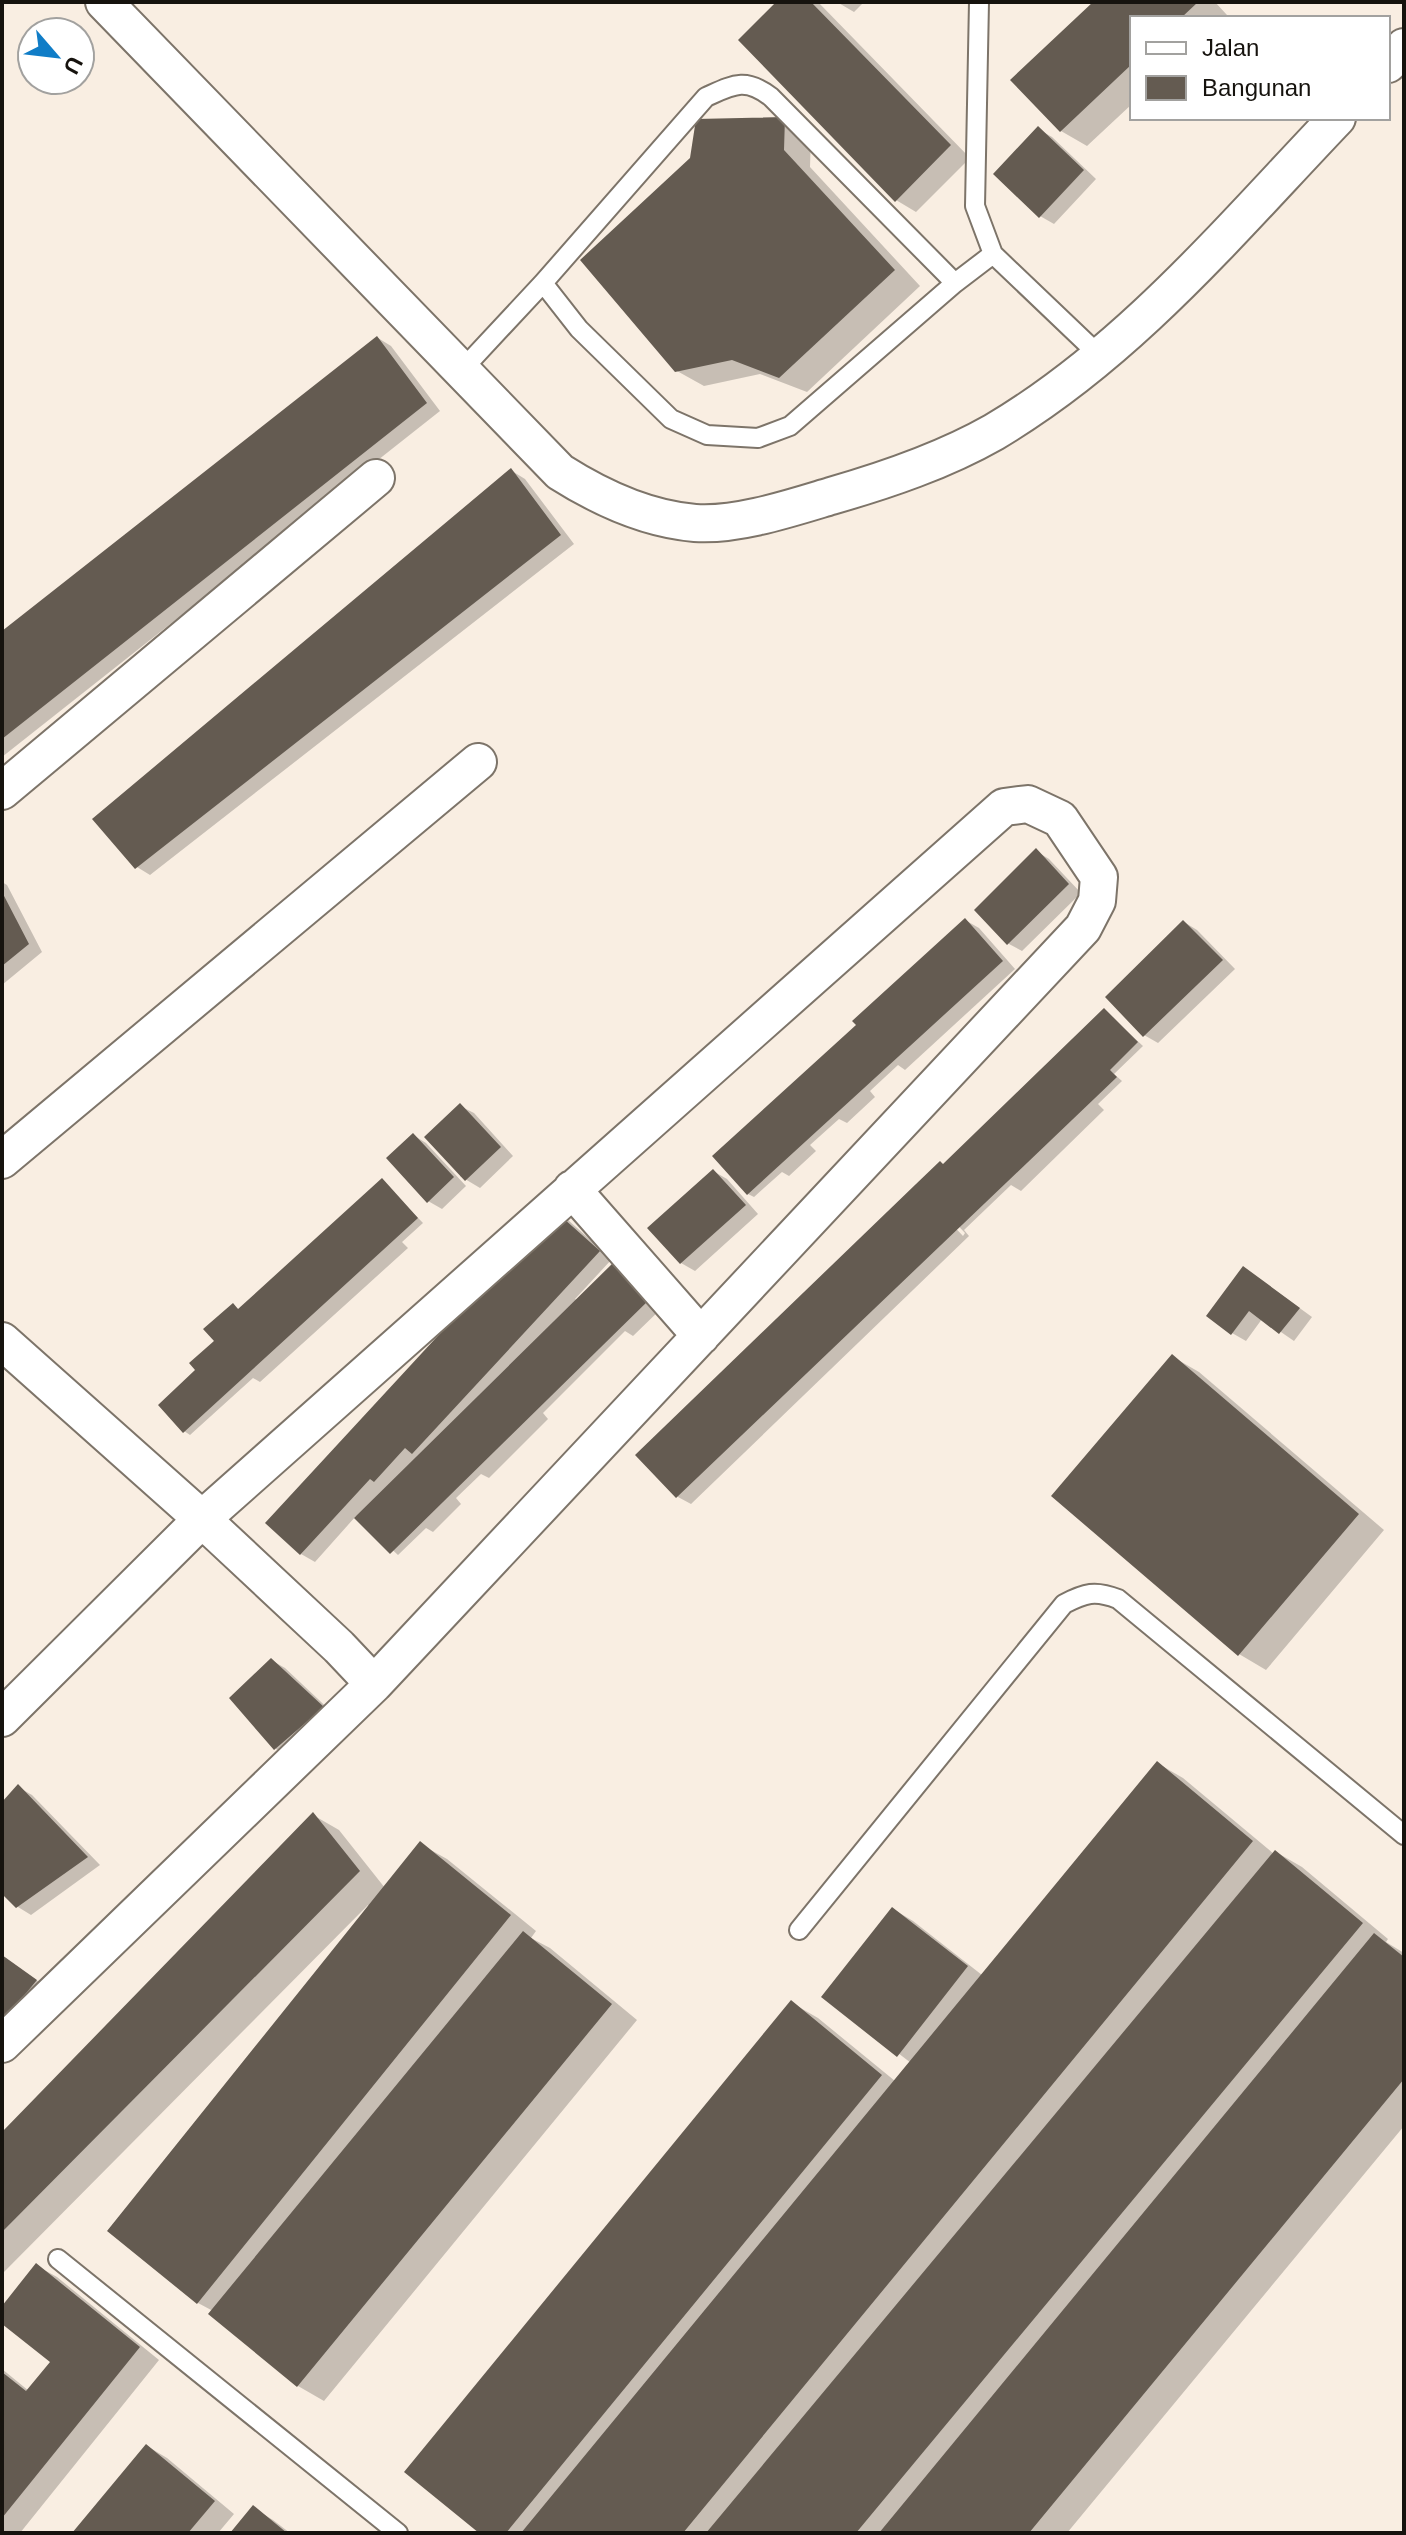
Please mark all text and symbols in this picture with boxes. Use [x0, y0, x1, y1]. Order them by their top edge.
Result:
north arrow [16, 16, 96, 96]
legend [1130, 16, 1390, 120]
text: Jalan [1202, 34, 1259, 61]
text: U [58, 52, 88, 78]
text: Bangunan [1202, 74, 1311, 101]

